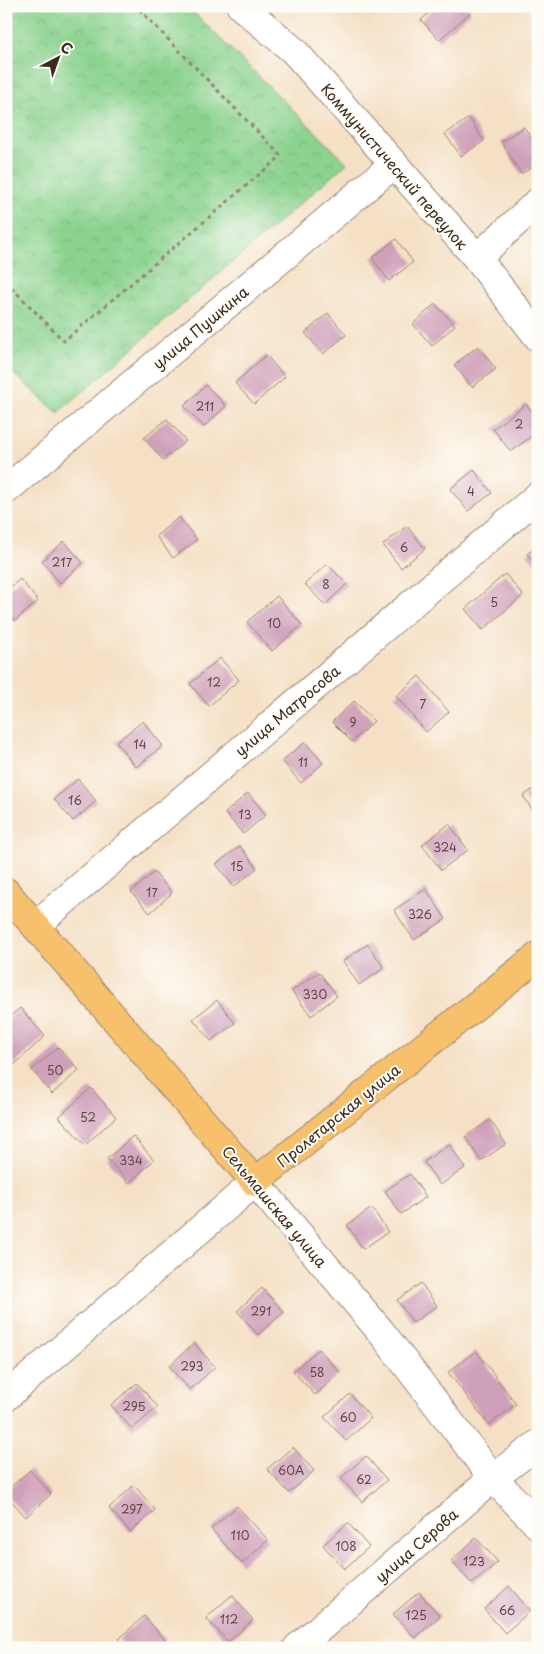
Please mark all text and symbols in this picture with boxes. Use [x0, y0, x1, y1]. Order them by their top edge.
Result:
north arrow [32, 32, 82, 82]
text: С [56, 36, 78, 59]
street label: Коммунистический переулок [316, 78, 474, 254]
street label: улица Пушкина [147, 280, 253, 374]
house number: 211 [196, 397, 214, 415]
house number: 2 [515, 415, 523, 433]
house number: 4 [467, 482, 475, 500]
house number: 6 [400, 538, 408, 556]
house number: 217 [52, 553, 73, 571]
house number: 8 [322, 575, 330, 593]
house number: 5 [490, 593, 498, 611]
house number: 10 [267, 614, 281, 632]
street label: улица Матросова [229, 659, 345, 761]
house number: 12 [207, 673, 221, 691]
house number: 7 [420, 695, 427, 713]
house number: 9 [349, 713, 357, 731]
house number: 14 [133, 735, 147, 753]
house number: 11 [298, 753, 308, 771]
house number: 16 [68, 791, 82, 809]
house number: 13 [238, 805, 252, 823]
house number: 324 [433, 838, 457, 856]
house number: 15 [230, 857, 244, 875]
house number: 17 [146, 883, 158, 901]
house number: 326 [408, 905, 432, 923]
house number: 330 [303, 985, 327, 1003]
street label: Пролетарская улица [271, 1058, 405, 1172]
house number: 50 [47, 1061, 63, 1079]
house number: 52 [80, 1108, 96, 1126]
street label: Сельмашская улица [217, 1140, 333, 1272]
house number: 334 [119, 1151, 143, 1169]
house number: 291 [251, 1302, 271, 1320]
house number: 293 [181, 1357, 204, 1375]
house number: 58 [309, 1363, 325, 1381]
house number: 295 [122, 1397, 146, 1415]
house number: 60 [339, 1408, 357, 1426]
house number: 60А [278, 1461, 304, 1479]
house number: 62 [356, 1470, 372, 1488]
house number: 297 [121, 1500, 143, 1518]
street label: улица Серова [369, 1502, 463, 1588]
house number: 110 [231, 1526, 250, 1544]
house number: 108 [335, 1537, 357, 1555]
house number: 123 [463, 1552, 485, 1570]
house number: 66 [499, 1601, 515, 1619]
house number: 125 [405, 1606, 427, 1624]
house number: 112 [220, 1610, 238, 1628]

